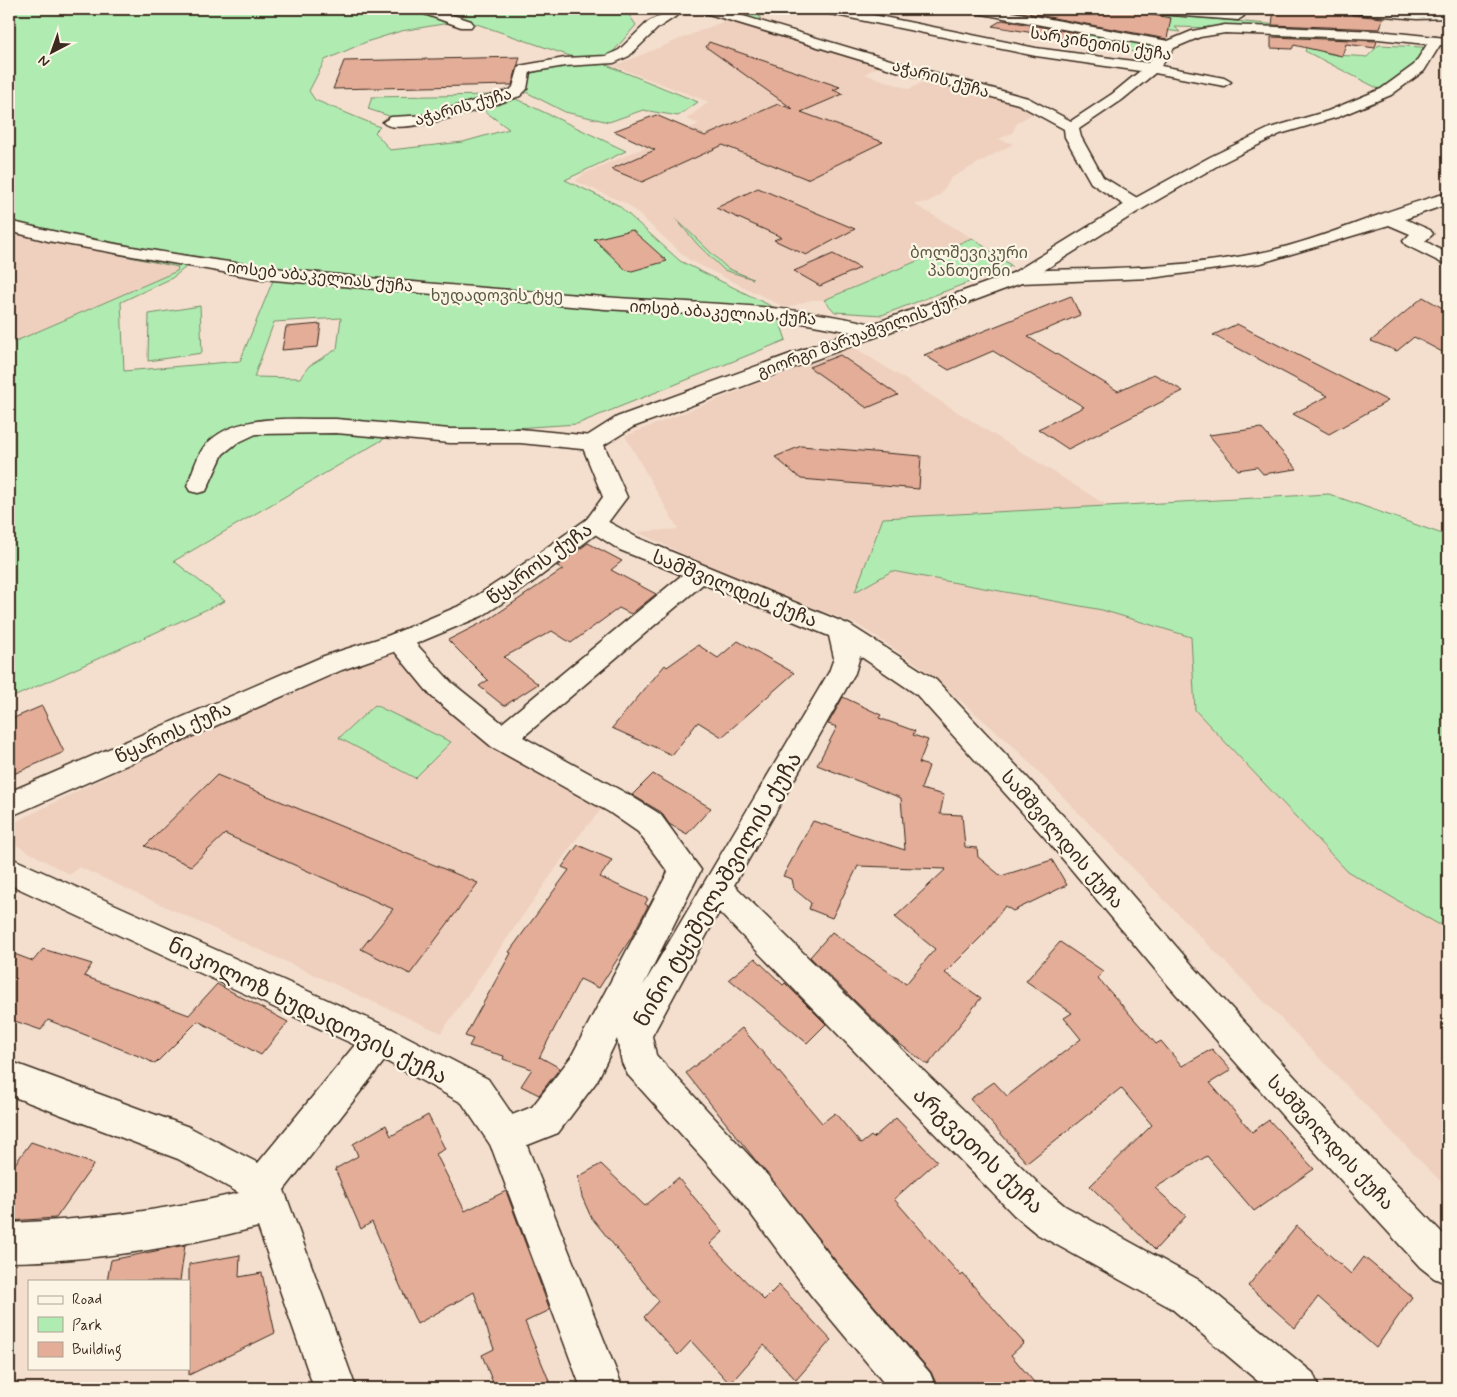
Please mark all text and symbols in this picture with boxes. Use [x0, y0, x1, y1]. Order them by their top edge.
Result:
street label: სარკინეთის ქუჩა [1028, 23, 1173, 66]
north arrow [28, 28, 78, 78]
text: N [35, 51, 54, 71]
street label: აჭარის ქუჩა [890, 56, 992, 103]
street label: აჭარის ქუჩა [412, 84, 514, 131]
park label: ბოლშევიკური პანთეონი [910, 243, 1028, 282]
street label: იოსებ აბაკელიას ქუჩა [226, 257, 414, 298]
park label: ხუდადოვის ტყე [431, 286, 563, 307]
street label: გიორგი მარუაშვილის ქუჩა [755, 288, 970, 383]
street label: იოსებ აბაკელიას ქუჩა [629, 296, 817, 331]
street label: წყაროს ქუჩა [482, 517, 598, 611]
street label: სამშვილდის ქუჩა [648, 545, 821, 634]
street label: წყაროს ქუჩა [112, 697, 236, 770]
street label: ნინო ტყეშელაშვილის ქუჩა [628, 747, 809, 1033]
street label: სამშვილდის ქუჩა [995, 766, 1129, 914]
street label: ნიკოლოზ ხუდადოვის ქუჩა [163, 932, 451, 1092]
street label: სამშვილდის ქუჩა [1261, 1070, 1399, 1216]
street label: არგვეთის ქუჩა [906, 1082, 1049, 1221]
legend [28, 1280, 190, 1370]
text: Road [72, 1290, 102, 1310]
text: Park [72, 1316, 102, 1336]
text: Building [72, 1340, 122, 1361]

